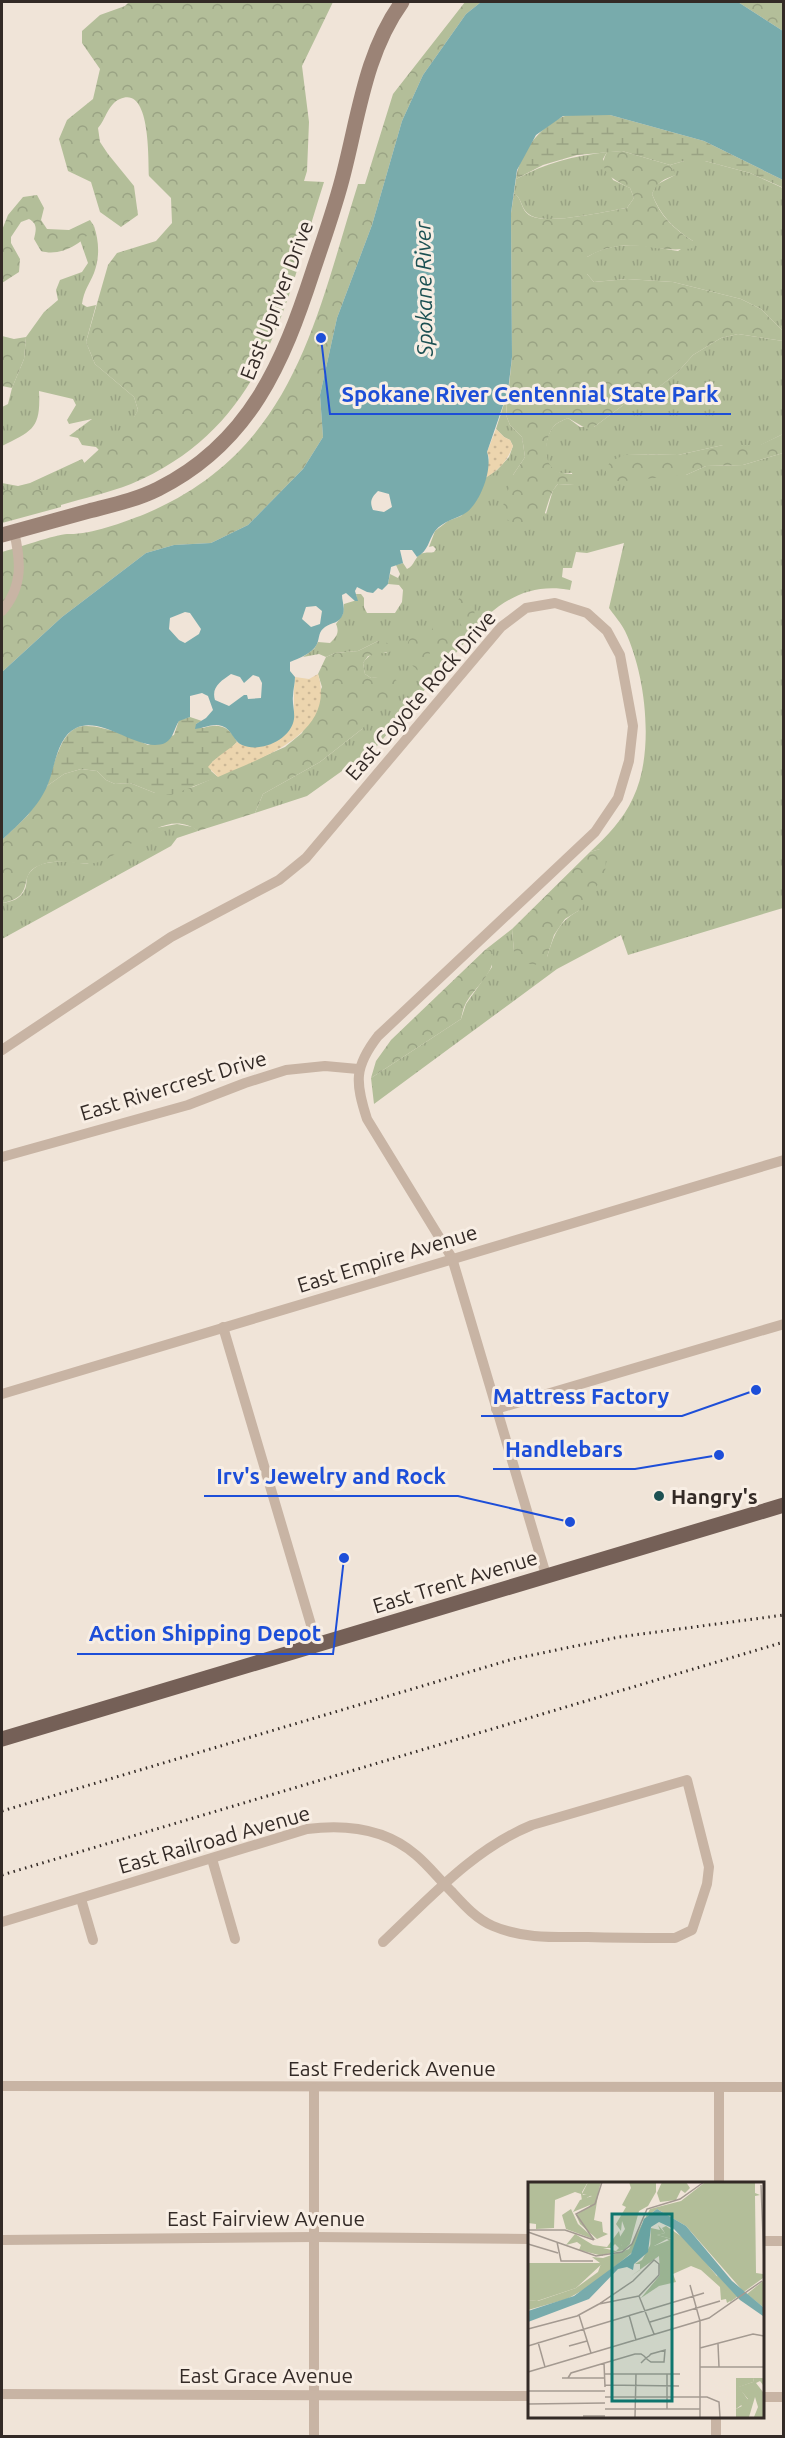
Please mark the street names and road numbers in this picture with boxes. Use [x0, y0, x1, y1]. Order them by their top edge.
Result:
street label: East Upriver Drive [235, 217, 317, 383]
street label: East Coyote Rock Drive [340, 605, 500, 785]
street label: East Rivercrest Drive [77, 1045, 269, 1125]
street label: East Empire Avenue [294, 1219, 480, 1297]
street label: East Trent Avenue [370, 1545, 540, 1617]
street label: East Railroad Avenue [116, 1800, 312, 1878]
street label: East Frederick Avenue [288, 2056, 496, 2080]
street label: East Fairview Avenue [167, 2206, 365, 2230]
street label: East Grace Avenue [179, 2363, 353, 2387]

